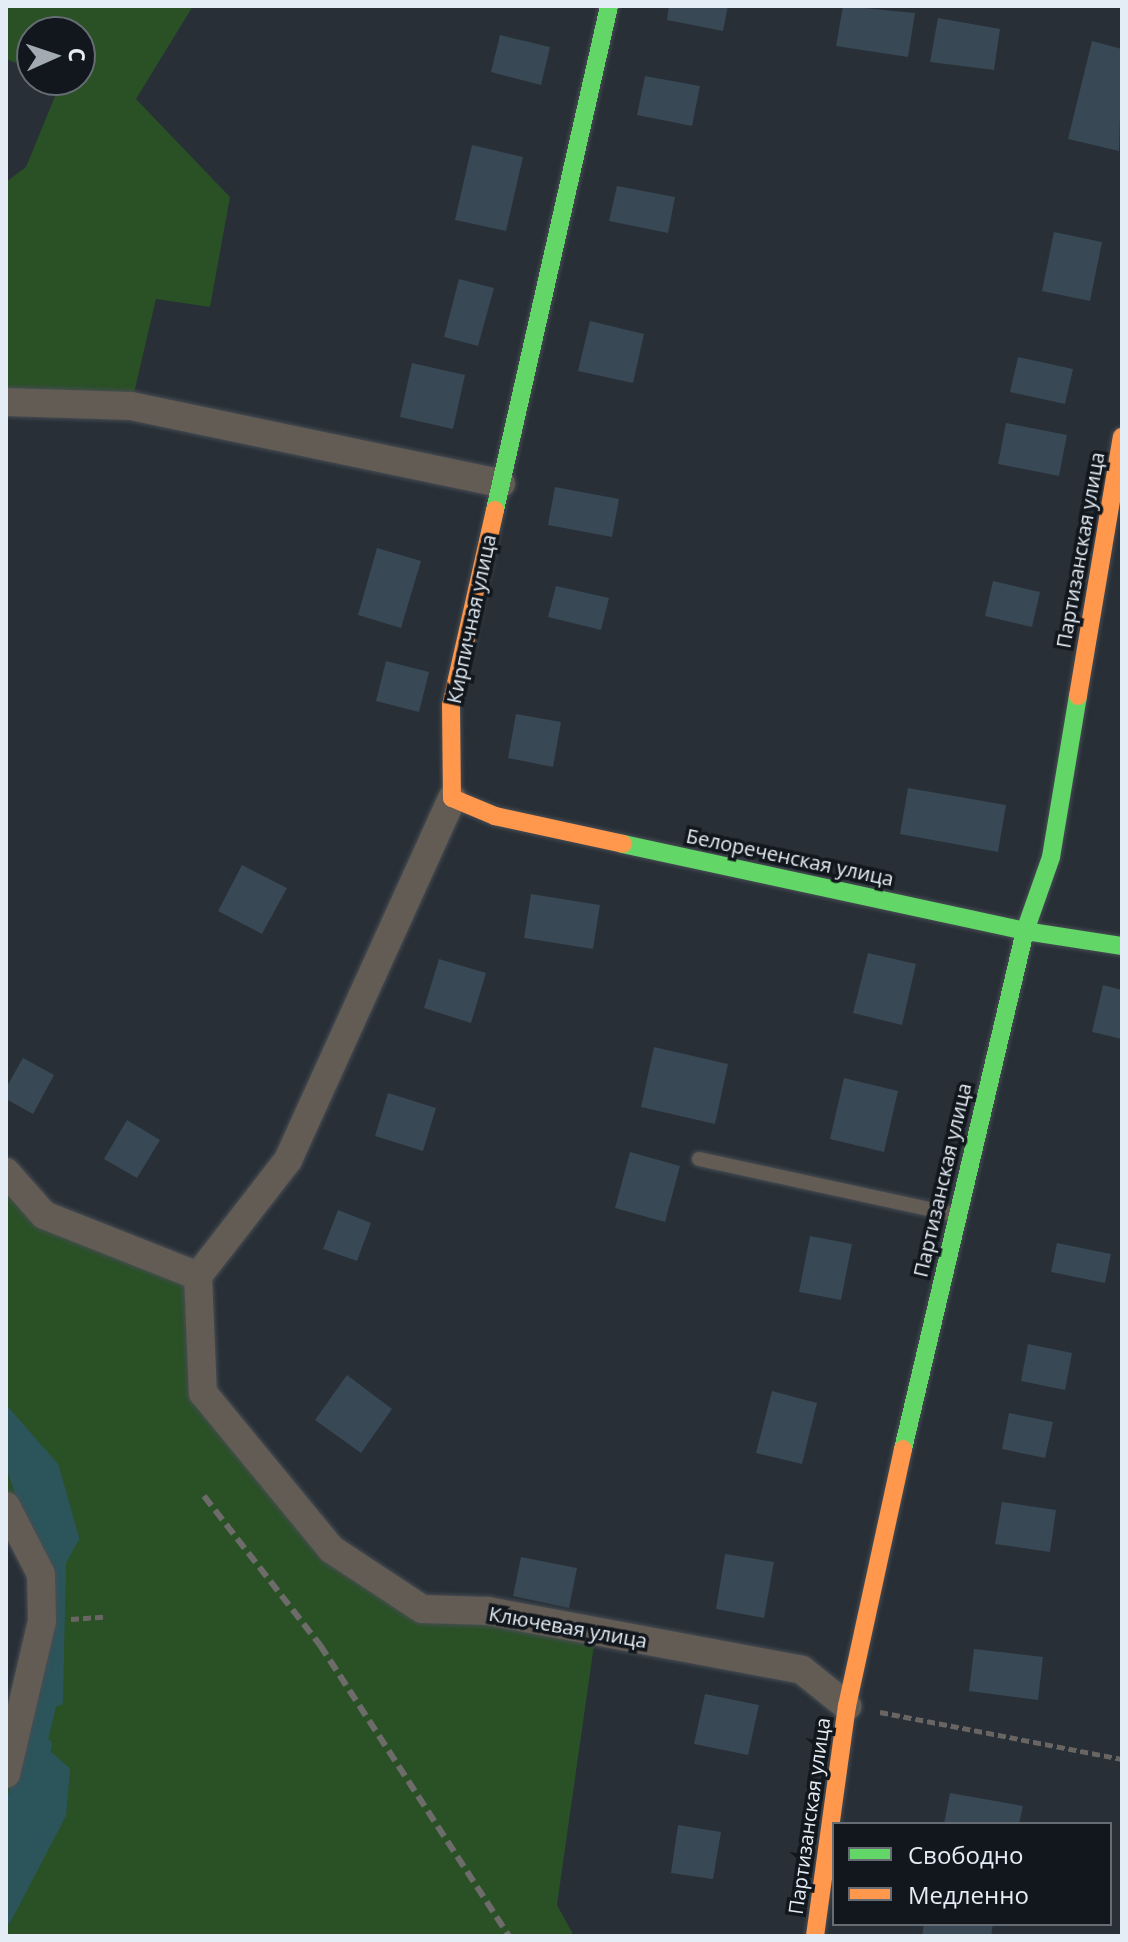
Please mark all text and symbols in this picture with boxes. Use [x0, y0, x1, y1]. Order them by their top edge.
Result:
north arrow [16, 16, 96, 96]
text: С [63, 47, 93, 63]
street label: Партизанская улица [1051, 450, 1109, 650]
street label: Кирпичная улица [441, 532, 501, 706]
street label: Белореченская улица [684, 823, 896, 891]
street label: Партизанская улица [908, 1081, 976, 1279]
street label: Ключевая улица [487, 1601, 649, 1653]
street label: Партизанская улица [783, 1716, 835, 1916]
legend [832, 1822, 1112, 1926]
text: Свободно [908, 1838, 1023, 1871]
text: Медленно [908, 1878, 1029, 1911]

